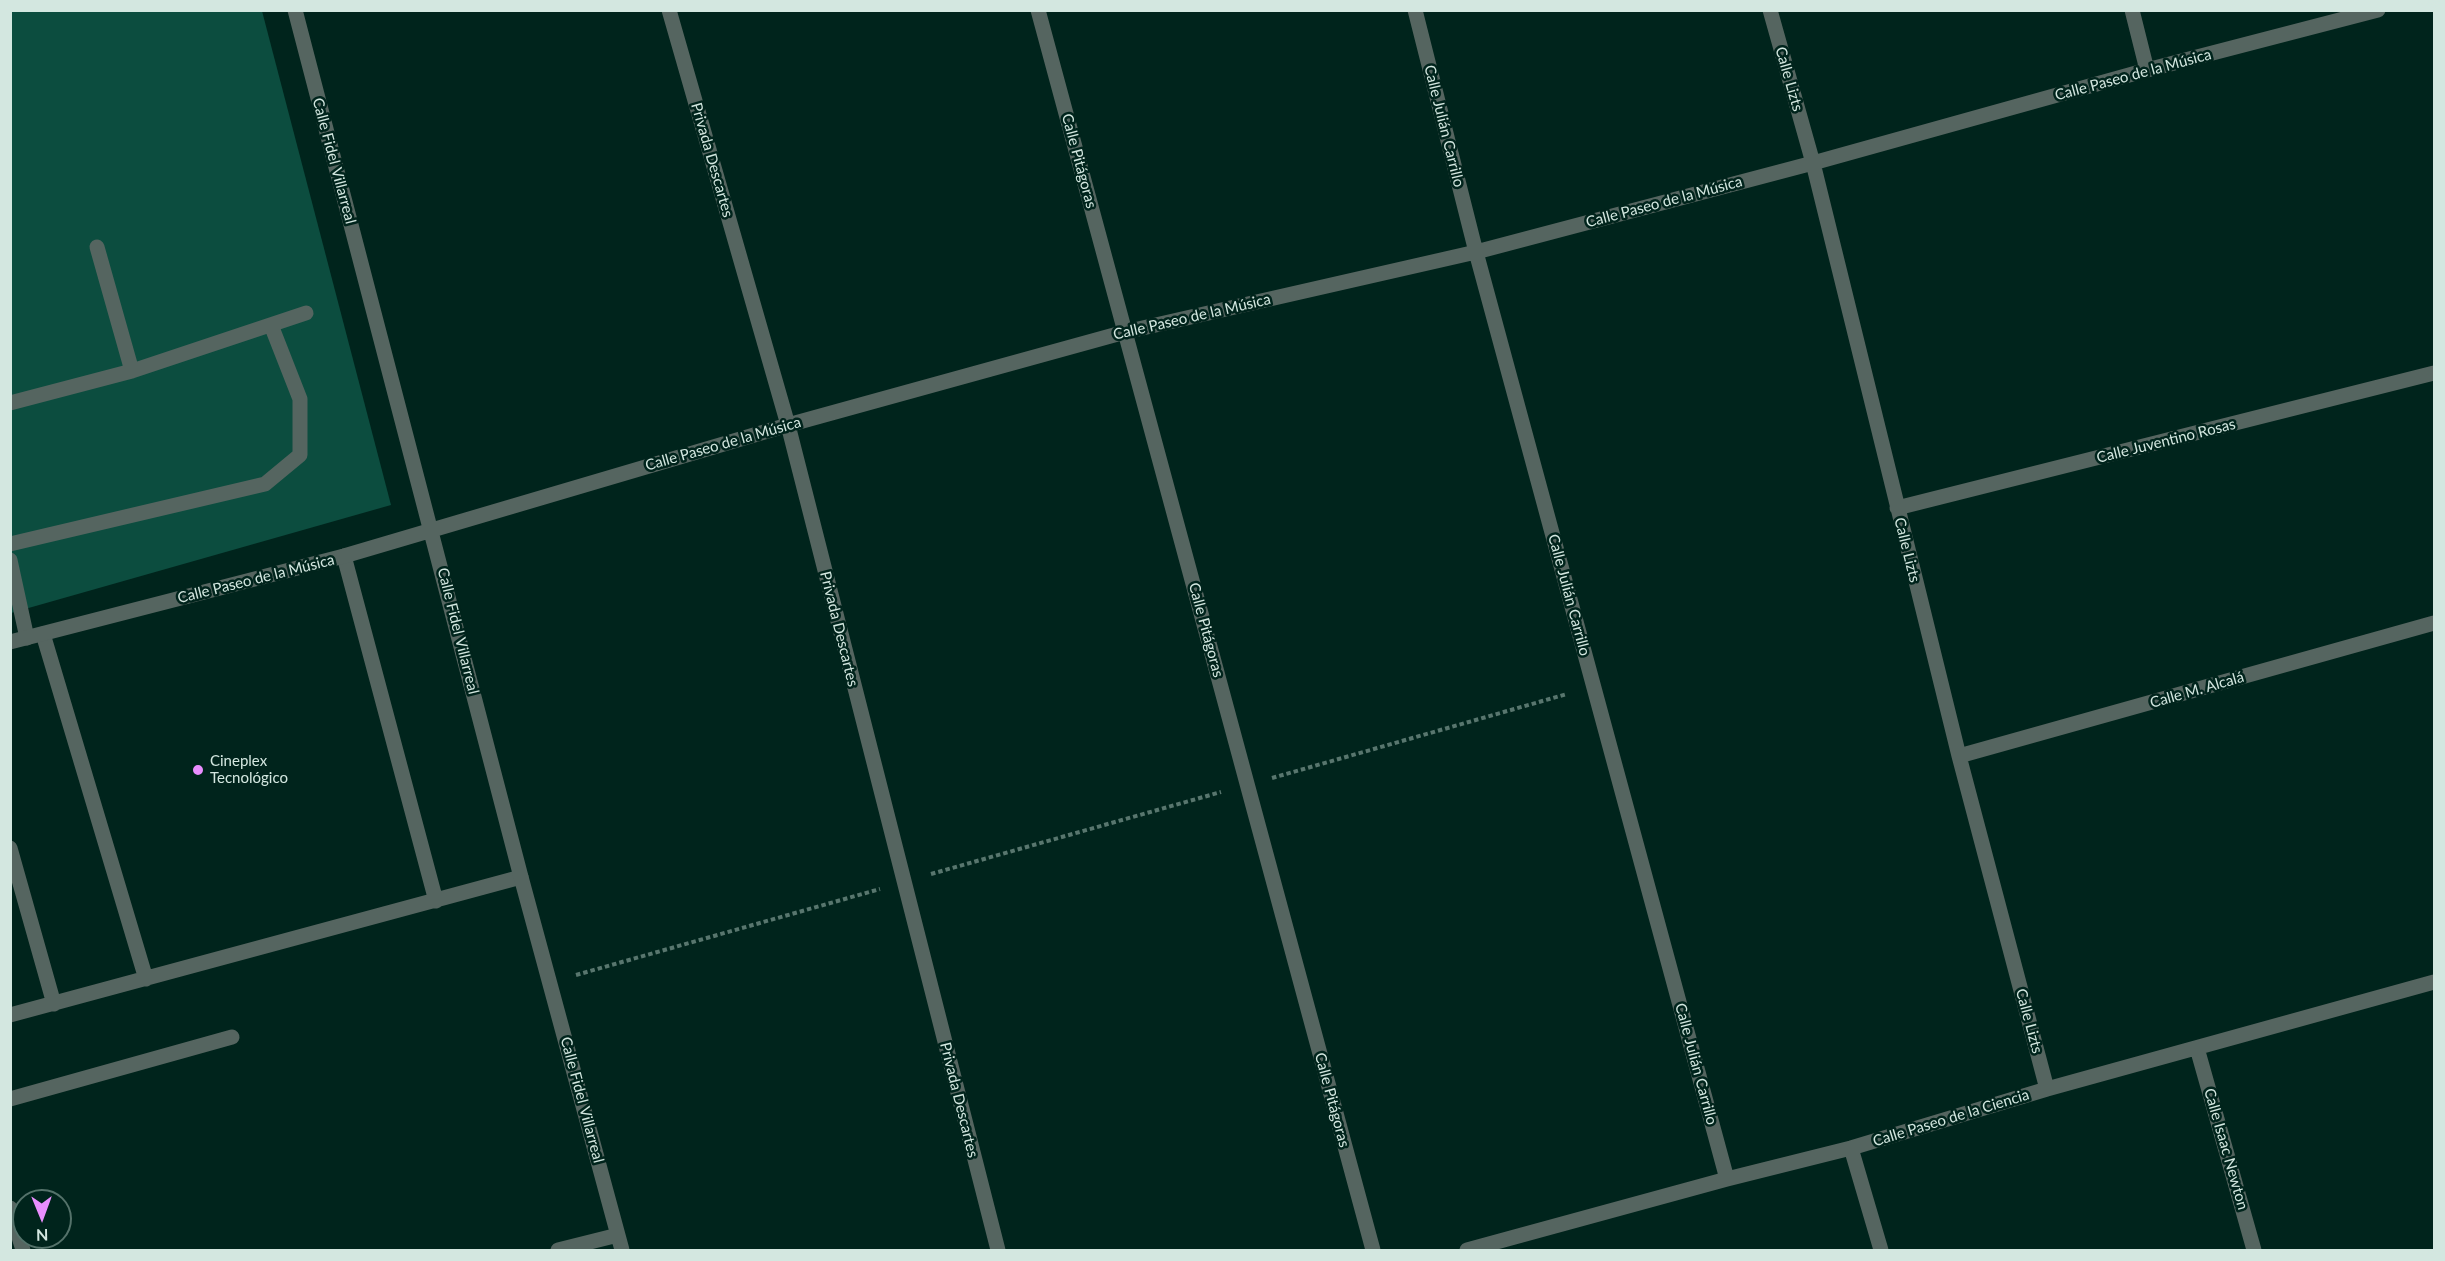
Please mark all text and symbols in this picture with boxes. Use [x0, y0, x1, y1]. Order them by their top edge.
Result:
street label: Calle Lizts [1771, 45, 1807, 113]
street label: Calle Paseo de la Música [2053, 45, 2213, 105]
street label: Calle Julián Carrillo [1420, 63, 1468, 189]
street label: Calle Fidel Villarreal [308, 96, 360, 226]
street label: Privada Descartes [687, 101, 737, 219]
street label: Calle Pitágoras [1058, 112, 1100, 210]
street label: Calle Paseo de la Música [1584, 172, 1744, 232]
street label: Calle Paseo de la Música [1111, 290, 1273, 344]
street label: Calle Paseo de la Música [643, 413, 803, 475]
street label: Calle Juventino Rosas [2095, 415, 2237, 467]
street label: Calle Lizts [1890, 516, 1924, 584]
street label: Calle Julián Carrillo [1544, 532, 1594, 658]
street label: Calle Paseo de la Música [176, 551, 336, 607]
street label: Calle Fidel Villarreal [434, 566, 482, 696]
street label: Privada Descartes [816, 569, 862, 689]
street label: Calle Pitágoras [1185, 581, 1227, 679]
street label: Calle M. Alcalá [2148, 668, 2246, 712]
place label: Cineplex Tecnológico [210, 752, 288, 787]
marker: Cineplex Tecnológico [191, 763, 205, 777]
street label: Calle Lizts [2012, 987, 2046, 1055]
street label: Calle Julián Carrillo [1671, 1001, 1721, 1127]
street label: Calle Fidel Villarreal [556, 1035, 608, 1165]
street label: Privada Descartes [936, 1040, 982, 1160]
street label: Calle Pitágoras [1311, 1051, 1353, 1149]
street label: Calle Paseo de la Ciencia [1871, 1086, 2031, 1150]
street label: Calle Isaac Newton [2200, 1086, 2252, 1212]
north arrow [12, 1189, 72, 1249]
text: N [36, 1226, 49, 1245]

